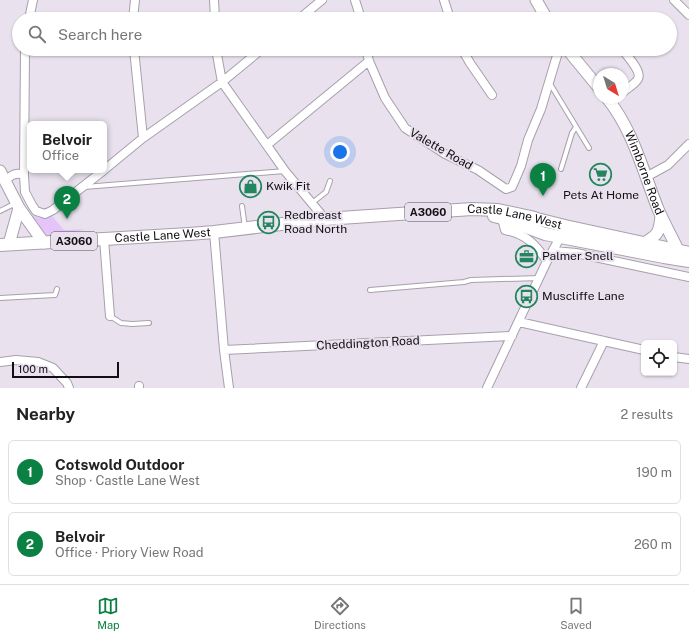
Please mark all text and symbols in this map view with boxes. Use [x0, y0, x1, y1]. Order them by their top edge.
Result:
search box [12, 12, 677, 56]
icon: search [26, 23, 48, 45]
text: Search here [58, 26, 142, 43]
north arrow [593, 68, 629, 104]
popup [27, 121, 107, 173]
street label: Valette Road [407, 125, 475, 173]
street label: Wimborne Road [622, 129, 667, 217]
text: Belvoir [42, 131, 92, 148]
your location [330, 142, 350, 162]
text: Office [42, 148, 79, 163]
supermarket icon: Pets At Home [588, 161, 614, 187]
pin: 1 [530, 163, 556, 196]
shop icon: Kwik Fit [237, 173, 263, 199]
place label: Kwik Fit [266, 179, 311, 193]
pin: 2 [54, 186, 80, 219]
place label: Pets At Home [563, 188, 639, 202]
street label: Castle Lane West [467, 202, 564, 232]
road number: A3060 [405, 203, 451, 221]
place label: Redbreast Road North [284, 208, 347, 236]
bus stop icon: Redbreast Road North [255, 209, 281, 235]
street label: Castle Lane West [114, 225, 212, 245]
road number: A3060 [51, 232, 97, 250]
office icon: Palmer Snell [514, 243, 540, 269]
place label: Palmer Snell [542, 249, 614, 263]
bus stop icon: Muscliffe Lane [514, 283, 540, 309]
place label: Muscliffe Lane [542, 289, 625, 303]
street label: Cheddington Road [316, 333, 420, 353]
map controls [641, 340, 677, 376]
button: locate [641, 340, 677, 376]
scale bar [12, 360, 119, 379]
text: 100 m [18, 363, 48, 375]
text: Nearby [16, 404, 75, 424]
text: 2 results [621, 407, 673, 422]
text: Cotswold Outdoor [55, 456, 184, 473]
text: 1 [27, 465, 33, 480]
text: 190 m [636, 465, 672, 480]
text: Shop · Castle Lane West [55, 473, 200, 488]
text: Belvoir [55, 528, 105, 545]
text: 2 [26, 537, 34, 552]
text: 260 m [634, 537, 672, 552]
text: Office · Priory View Road [55, 545, 203, 560]
tab: Map [97, 595, 120, 631]
tab: Directions [314, 595, 366, 631]
tab: Saved [560, 595, 592, 631]

